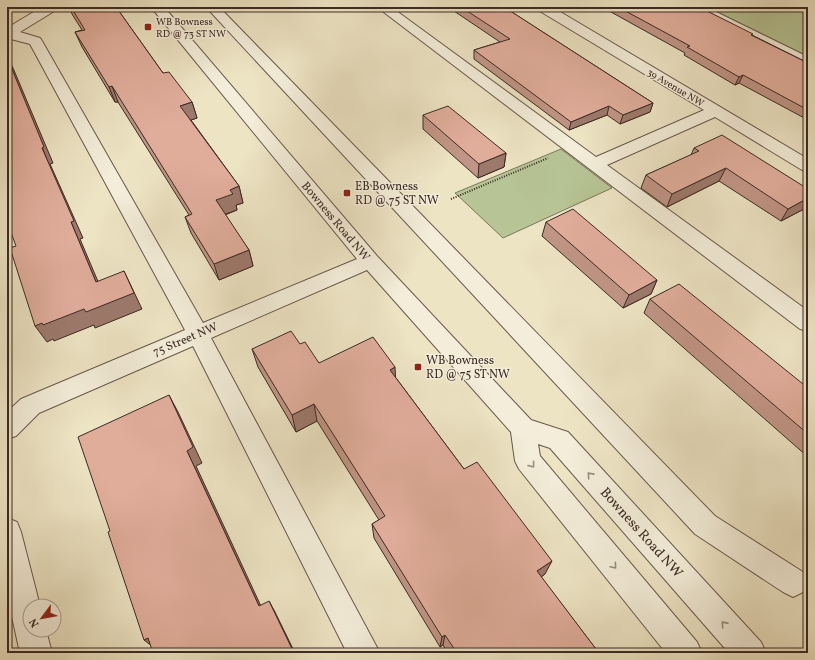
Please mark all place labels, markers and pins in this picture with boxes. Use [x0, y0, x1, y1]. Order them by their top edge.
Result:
place label: WB Bowness RD @ 73 ST NW [156, 15, 226, 41]
marker: WB Bowness RD @ 73 ST NW [143, 22, 153, 32]
place label: EB Bowness RD @ 75 ST NW [355, 179, 439, 209]
marker: EB Bowness RD @ 75 ST NW [342, 188, 352, 198]
place label: WB Bowness RD @ 75 ST NW [426, 353, 510, 383]
marker: WB Bowness RD @ 75 ST NW [413, 362, 423, 372]

